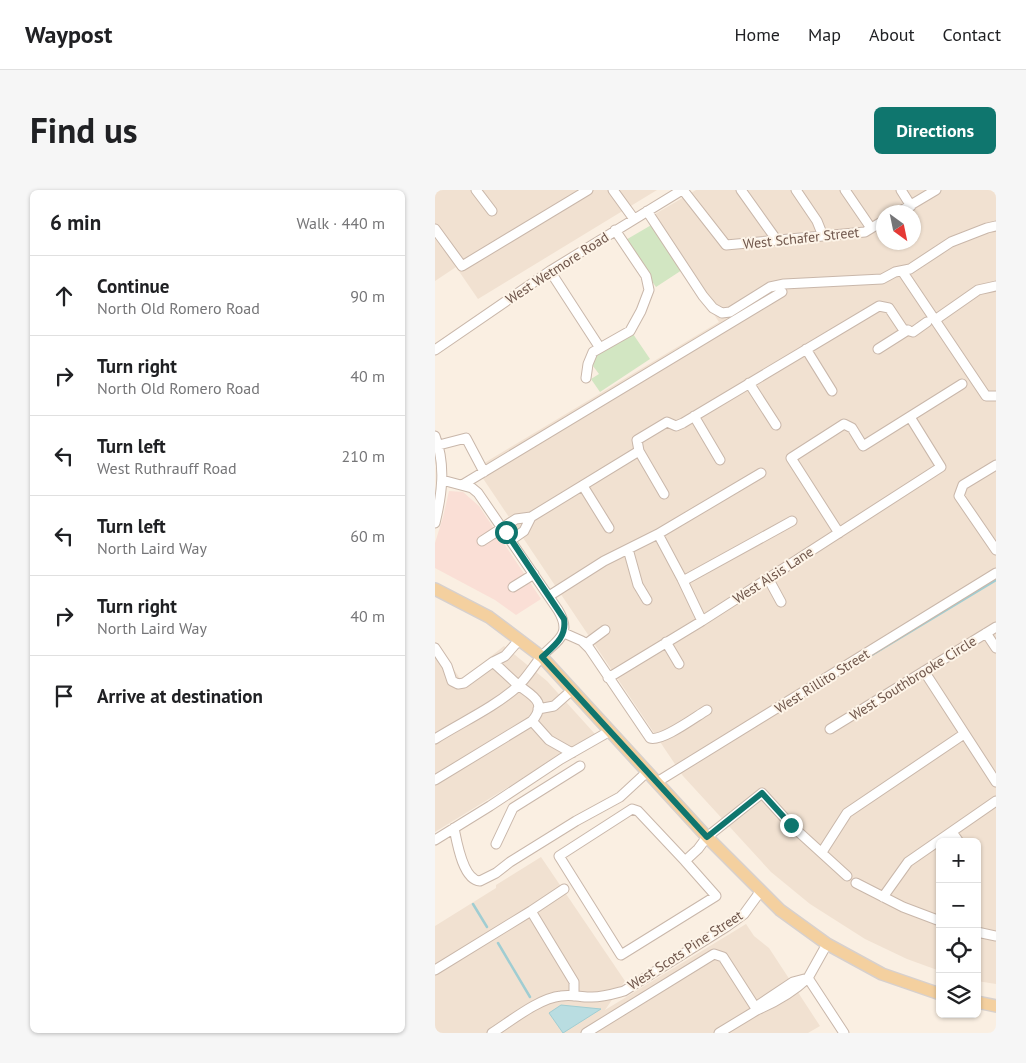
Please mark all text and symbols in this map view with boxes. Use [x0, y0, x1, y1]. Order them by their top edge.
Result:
text: Waypost [25, 19, 112, 50]
text: Home [734, 23, 780, 46]
text: Map [808, 23, 841, 46]
text: About [869, 23, 915, 46]
text: Contact [943, 23, 1001, 46]
text: Find us [30, 107, 138, 153]
button: Directions [874, 107, 996, 154]
north arrow [876, 205, 921, 250]
text: 6 min [50, 209, 101, 236]
text: Walk · 440 m [296, 213, 385, 233]
street label: West Schafer Street [742, 223, 860, 253]
street label: West Wetmore Road [502, 228, 612, 308]
text: Continue [97, 274, 169, 298]
icon: ahead [50, 282, 78, 310]
text: 90 m [350, 286, 385, 306]
text: North Old Romero Road [97, 298, 260, 318]
text: Turn right [97, 354, 177, 378]
icon: right [50, 362, 78, 390]
text: 40 m [350, 366, 385, 386]
text: North Old Romero Road [97, 378, 260, 398]
text: Turn left [97, 434, 166, 458]
icon: left [50, 442, 78, 470]
text: 210 m [342, 446, 385, 466]
text: West Ruthrauff Road [97, 458, 237, 478]
text: Turn left [97, 514, 166, 538]
route start [495, 521, 518, 544]
icon: left [50, 522, 78, 550]
text: 60 m [350, 526, 385, 546]
text: North Laird Way [97, 538, 207, 558]
street label: West Alsis Lane [729, 542, 817, 608]
text: Turn right [97, 594, 177, 618]
icon: right [50, 602, 78, 630]
text: 40 m [350, 606, 385, 626]
text: North Laird Way [97, 618, 207, 638]
street label: West Southbrooke Circle [846, 632, 980, 724]
street label: West Rillito Street [771, 645, 873, 717]
icon: arrive [50, 682, 78, 710]
text: Arrive at destination [97, 684, 263, 708]
route end [780, 814, 803, 837]
map controls [936, 838, 981, 1018]
button: + [936, 838, 981, 883]
button: − [936, 883, 981, 928]
street label: West Scots Pine Street [624, 906, 746, 994]
button: locate [936, 928, 981, 973]
button: layers [936, 973, 981, 1018]

